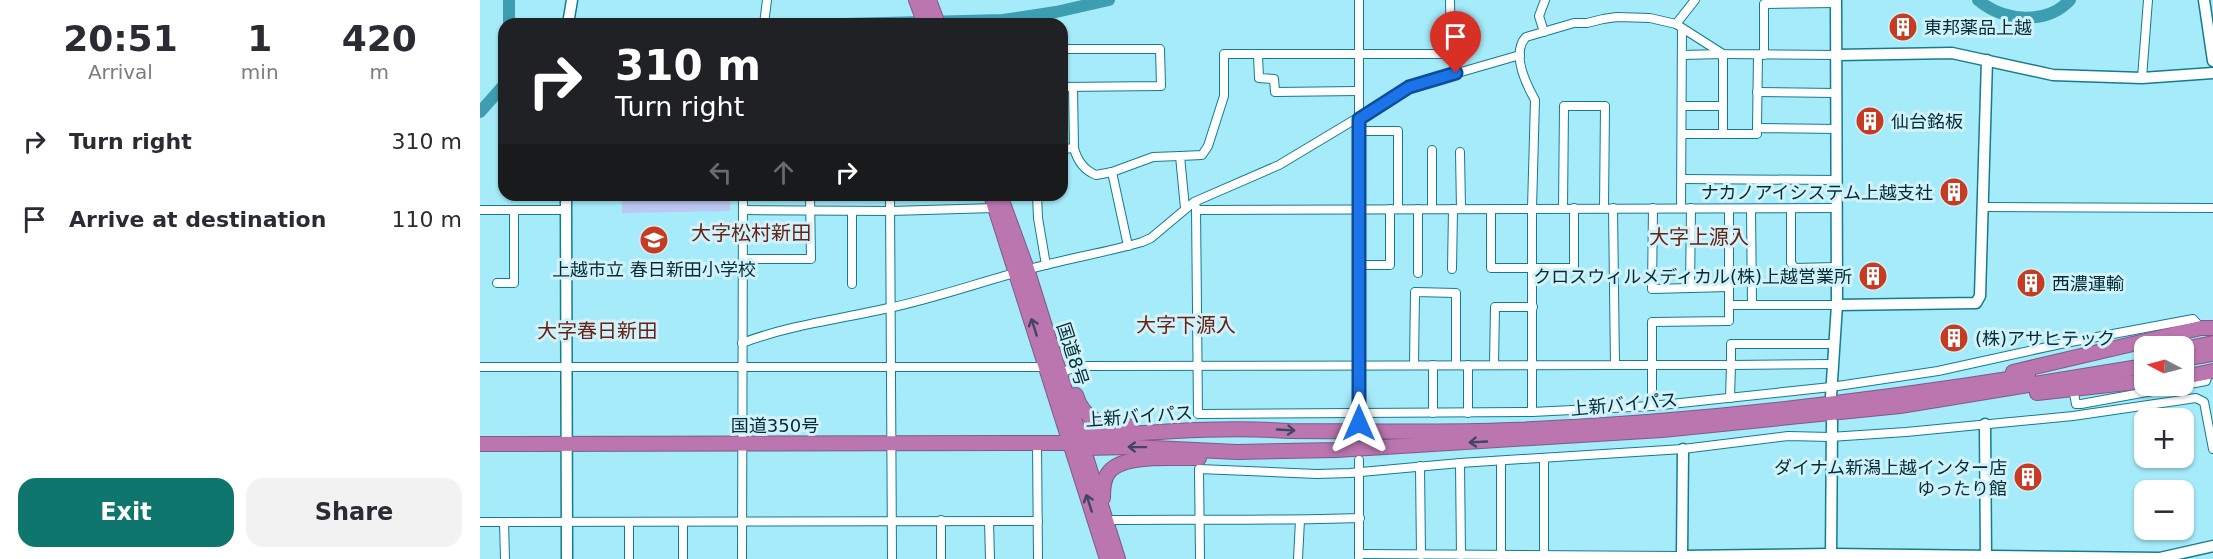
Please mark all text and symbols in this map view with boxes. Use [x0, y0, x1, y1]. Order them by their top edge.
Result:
pin [1430, 11, 1481, 73]
building icon: 東邦薬品上越 [1887, 11, 1919, 43]
place label: 東邦薬品上越 [1924, 17, 2032, 38]
text: 20:51 [63, 18, 178, 59]
text: 1 [247, 18, 272, 59]
text: 420 [342, 18, 417, 59]
icon: arrive [1439, 20, 1472, 53]
text: 310 m [615, 41, 761, 90]
icon: right [516, 42, 594, 120]
text: Arrival [88, 60, 153, 84]
text: min [241, 60, 279, 84]
text: m [370, 60, 389, 84]
text: Turn right [615, 91, 744, 122]
building icon: 仙台銘板 [1854, 105, 1886, 137]
place label: 仙台銘板 [1891, 111, 1963, 132]
icon: right [18, 125, 51, 158]
text: Turn right [69, 129, 192, 154]
text: 310 m [392, 129, 462, 154]
icon: left [704, 156, 737, 189]
icon: ahead [767, 156, 800, 189]
icon: right [830, 156, 863, 189]
building icon: ナカノアイシステム上越支社 [1938, 176, 1970, 208]
place label: ナカノアイシステム上越支社 [1700, 182, 1933, 203]
icon: arrive [18, 203, 51, 236]
text: Arrive at destination [69, 207, 326, 232]
text: 110 m [392, 207, 462, 232]
district label: 大字松村新田 [691, 221, 811, 245]
school or university icon: 上越市立 春日新田小学校 [638, 224, 670, 256]
district label: 大字上源入 [1649, 225, 1749, 249]
place label: 上越市立 春日新田小学校 [552, 259, 756, 280]
building icon: クロスウィルメディカル(株)上越営業所 [1857, 260, 1889, 292]
place label: クロスウィルメディカル(株)上越営業所 [1533, 266, 1852, 287]
building icon: 西濃運輸 [2015, 267, 2047, 299]
place label: 西濃運輸 [2052, 273, 2124, 294]
district label: 大字下源入 [1136, 313, 1236, 337]
one-way arrow [1028, 318, 1039, 337]
district label: 大字春日新田 [537, 319, 657, 343]
street label: 国道8号 [1053, 320, 1093, 388]
building icon: (株)アサヒテック [1938, 322, 1970, 354]
place label: (株)アサヒテック [1975, 328, 2115, 349]
north arrow [2134, 336, 2194, 396]
map controls [2134, 336, 2194, 540]
street label: 上新バイパス [1569, 389, 1679, 419]
position arrow [1327, 391, 1391, 455]
street label: 上新バイパス [1085, 402, 1193, 430]
button: + [2134, 408, 2194, 468]
street label: 国道350号 [731, 415, 819, 436]
one-way arrow [1275, 425, 1295, 436]
one-way arrow [1469, 437, 1489, 448]
one-way arrow [1127, 442, 1147, 453]
place label: ダイナム新潟上越インター店 ゆったり館 [1774, 457, 2007, 499]
building icon: ダイナム新潟上越インター店 ゆったり館 [2012, 461, 2044, 493]
button: Exit [18, 478, 234, 547]
button: Share [246, 478, 462, 547]
button: − [2134, 480, 2194, 540]
one-way arrow [1083, 494, 1094, 513]

